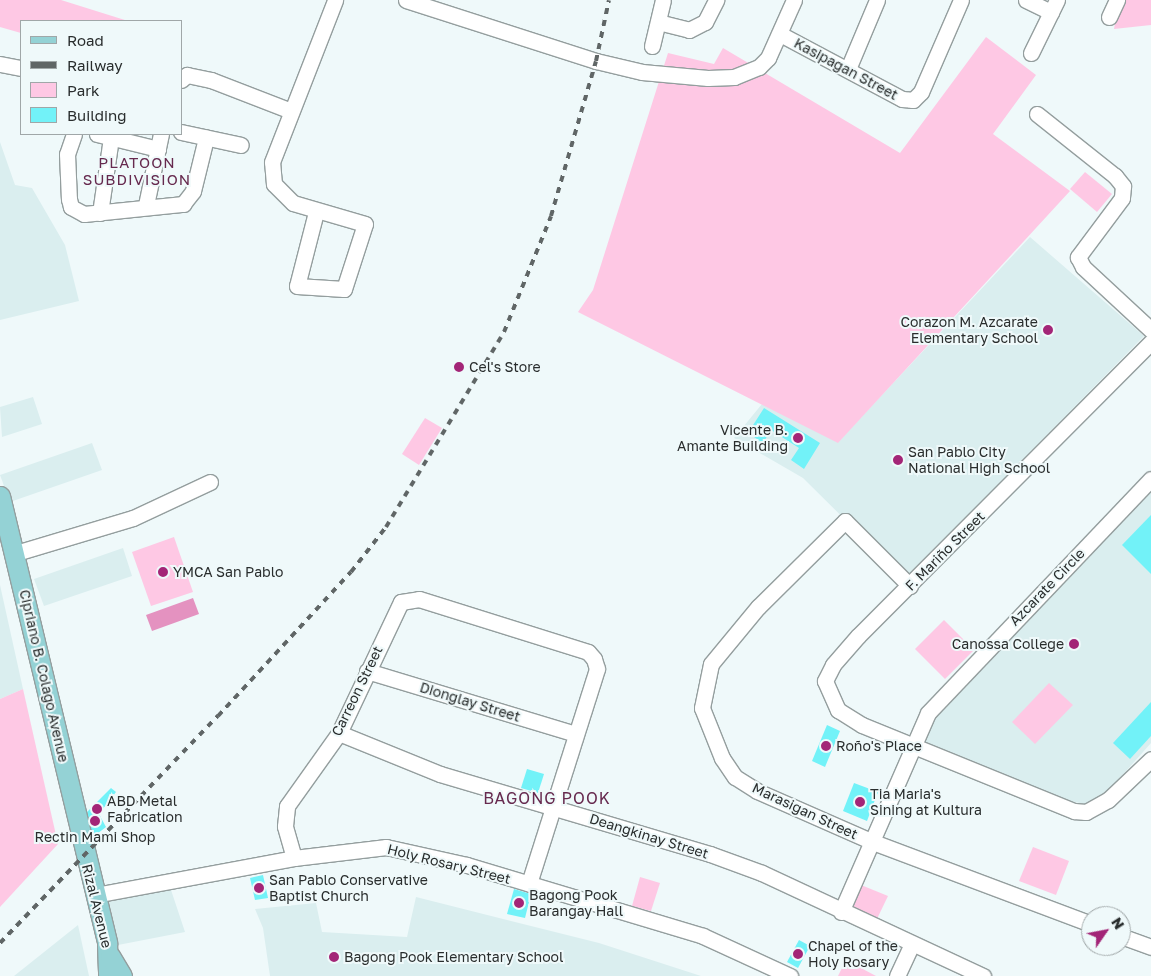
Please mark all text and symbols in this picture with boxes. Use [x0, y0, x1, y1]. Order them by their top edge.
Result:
legend [20, 20, 182, 135]
text: Road [67, 31, 104, 49]
street label: Kasipagan Street [791, 35, 901, 103]
text: Railway [67, 56, 123, 74]
text: Park [67, 81, 99, 99]
text: Building [67, 106, 127, 124]
district label: PLATOON SUBDIVISION [81, 153, 193, 188]
place label: Corazon M. Azcarate Elementary School [900, 314, 1038, 347]
marker: Corazon M. Azcarate Elementary School [1042, 324, 1054, 336]
place label: Cel's Store [469, 359, 541, 375]
marker: Cel's Store [453, 361, 465, 373]
place label: Vicente B. Amante Building [677, 422, 788, 454]
marker: Vicente B. Amante Building [792, 432, 804, 444]
place label: San Pablo City National High School [908, 444, 1050, 477]
marker: San Pablo City National High School [892, 454, 904, 466]
street label: F. Mariño Street [902, 508, 988, 594]
street label: Azcarate Circle [1006, 545, 1088, 629]
place label: YMCA San Pablo [173, 564, 283, 580]
marker: YMCA San Pablo [157, 566, 169, 578]
street label: Cipriano B. Colago Avenue [16, 588, 72, 764]
place label: Canossa College [952, 636, 1064, 652]
marker: Canossa College [1068, 638, 1080, 650]
street label: Carreon Street [328, 643, 386, 739]
street label: Dionglay Street [418, 679, 522, 725]
place label: Roño's Place [836, 738, 922, 754]
marker: Roño's Place [820, 740, 832, 752]
street label: Marasigan Street [750, 779, 860, 843]
place label: Tia Maria's Sining at Kultura [870, 786, 982, 819]
district label: BAGONG POOK [482, 788, 612, 808]
place label: ABD Metal Fabrication [107, 793, 183, 826]
marker: Tia Maria's Sining at Kultura [854, 796, 866, 808]
marker: ABD Metal Fabrication [91, 803, 103, 815]
street label: Deangkinay Street [587, 810, 711, 862]
marker: Rectin Mami Shop [89, 815, 101, 827]
place label: Rectin Mami Shop [35, 829, 155, 845]
street label: Holy Rosary Street [386, 841, 512, 887]
street label: Rizal Avenue [78, 862, 116, 950]
place label: San Pablo Conservative Baptist Church [269, 872, 428, 904]
marker: San Pablo Conservative Baptist Church [253, 882, 265, 894]
place label: Bagong Pook Barangay Hall [529, 887, 623, 920]
marker: Bagong Pook Barangay Hall [513, 897, 525, 909]
north arrow [1081, 906, 1131, 956]
text: N [1108, 914, 1128, 932]
place label: Chapel of the Holy Rosary [808, 938, 898, 970]
marker: Chapel of the Holy Rosary [792, 948, 804, 960]
place label: Bagong Pook Elementary School [344, 949, 563, 965]
marker: Bagong Pook Elementary School [328, 951, 340, 963]

